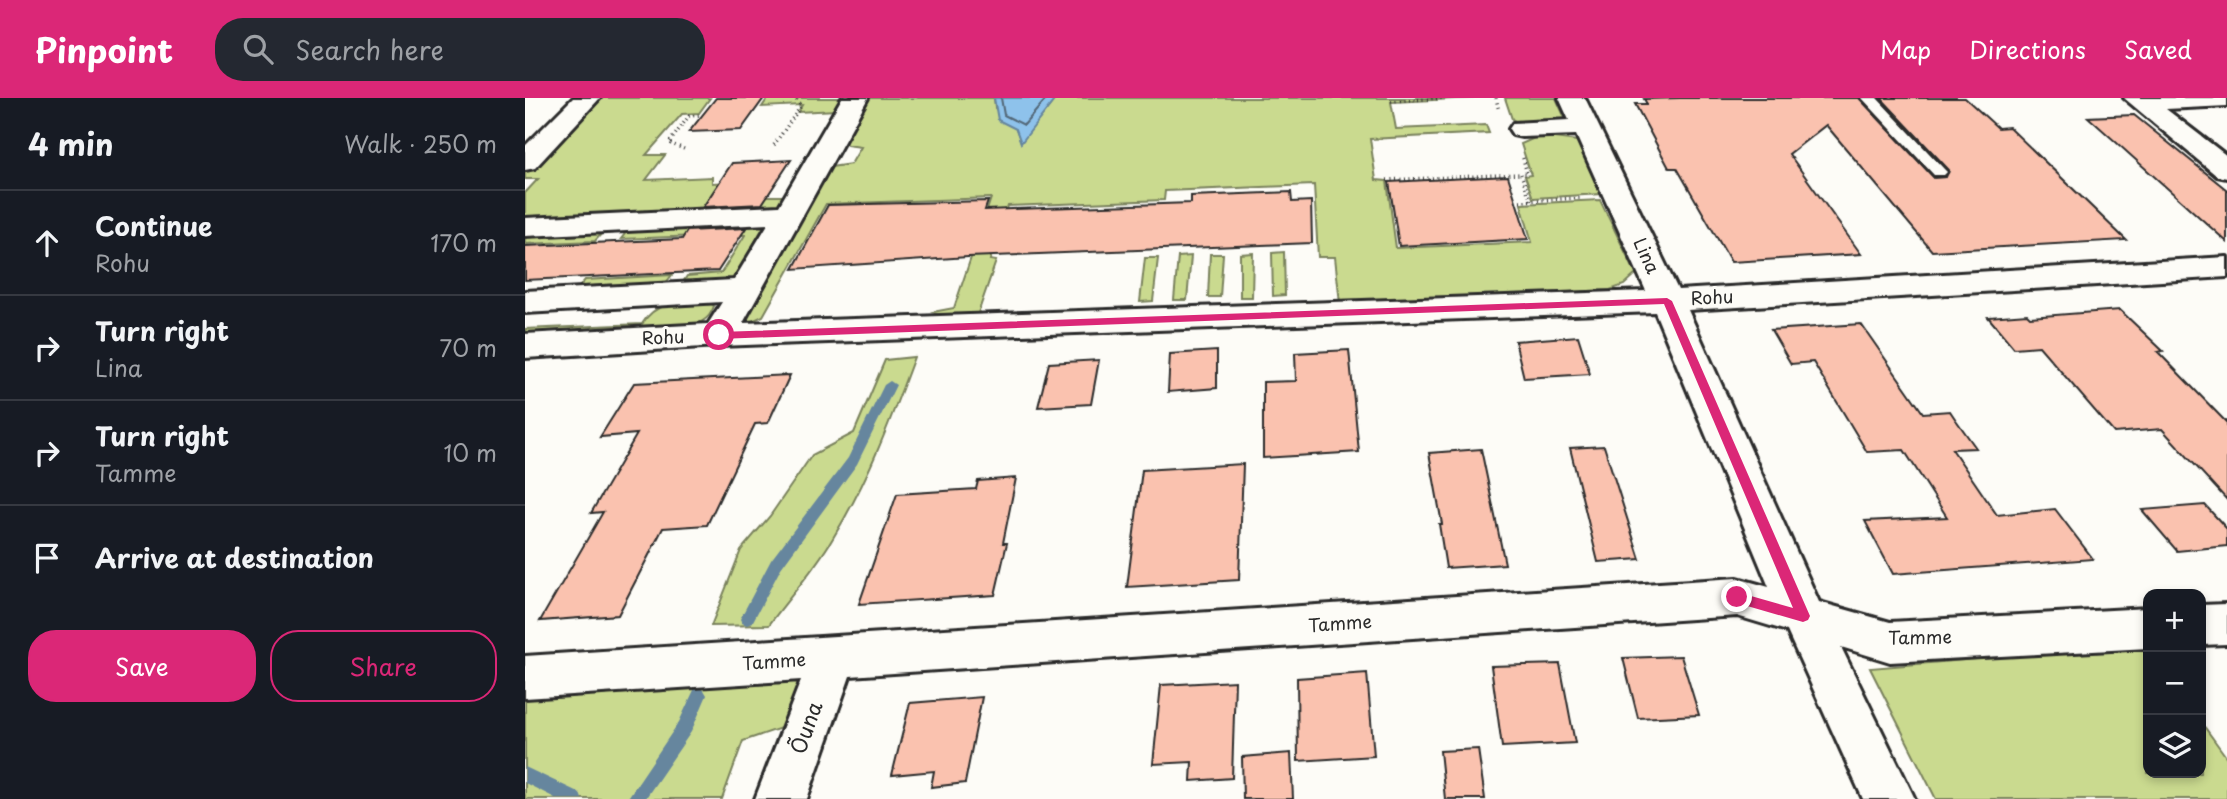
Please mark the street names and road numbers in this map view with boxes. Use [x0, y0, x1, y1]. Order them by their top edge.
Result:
street label: Lina [1627, 233, 1668, 278]
street label: Rohu [1690, 282, 1734, 311]
street label: Rohu [641, 322, 685, 351]
street label: Tamme [1307, 607, 1373, 638]
street label: Tamme [1888, 622, 1952, 651]
street label: Tamme [741, 645, 807, 676]
street label: Õuna [781, 696, 829, 758]

